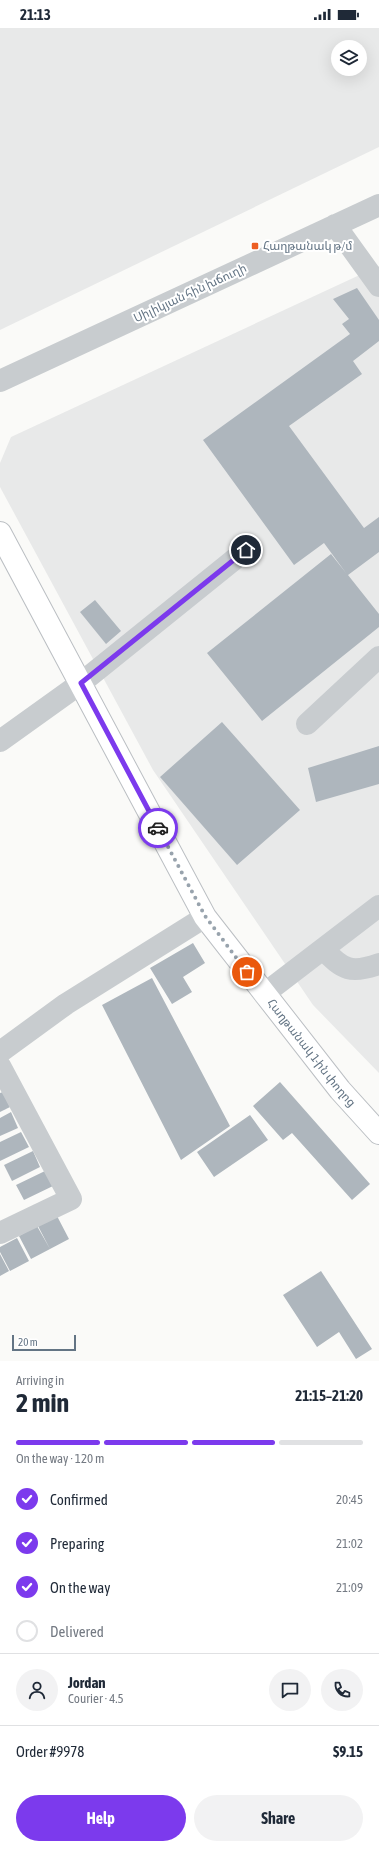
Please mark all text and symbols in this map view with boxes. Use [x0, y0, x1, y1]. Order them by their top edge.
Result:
text: 21:13 [20, 6, 51, 23]
map controls [331, 40, 367, 76]
button: layers [331, 40, 367, 76]
place label: Հաղթանակ թ/մ [263, 239, 353, 253]
marker: Հաղթանակ թ/մ [250, 241, 260, 251]
street label: Սիլիկյան հին խճուղի [131, 261, 249, 325]
pin [229, 533, 263, 567]
icon: home [235, 539, 257, 561]
courier [138, 808, 178, 848]
icon: car [147, 817, 169, 839]
pin [230, 955, 264, 989]
icon: bag [236, 961, 258, 983]
street label: Հաղթանակ 1-ին փողոց [264, 996, 359, 1110]
scale bar [12, 1333, 76, 1352]
text: 20 m [18, 1336, 38, 1348]
text: Arriving in [16, 1373, 64, 1388]
text: 21:15–21:20 [295, 1387, 363, 1404]
text: 2 min [16, 1388, 69, 1418]
text: On the way · 120 m [16, 1451, 104, 1466]
icon: check [16, 1488, 38, 1510]
text: Confirmed [50, 1491, 108, 1508]
text: 20:45 [336, 1492, 363, 1507]
icon: check [16, 1532, 38, 1554]
text: Preparing [50, 1535, 104, 1552]
text: 21:02 [336, 1536, 363, 1551]
icon: check [16, 1576, 38, 1598]
text: On the way [50, 1579, 111, 1596]
text: 21:09 [336, 1580, 363, 1595]
text: Delivered [50, 1623, 104, 1640]
button: person [16, 1669, 58, 1711]
button: chat [269, 1669, 311, 1711]
button: phone [321, 1669, 363, 1711]
text: Jordan [68, 1674, 106, 1691]
text: Courier · 4.5 [68, 1691, 124, 1706]
text: Order #9978 [16, 1743, 84, 1760]
text: $9.15 [333, 1743, 363, 1760]
button: Help [16, 1795, 186, 1841]
button: Share [194, 1795, 363, 1841]

